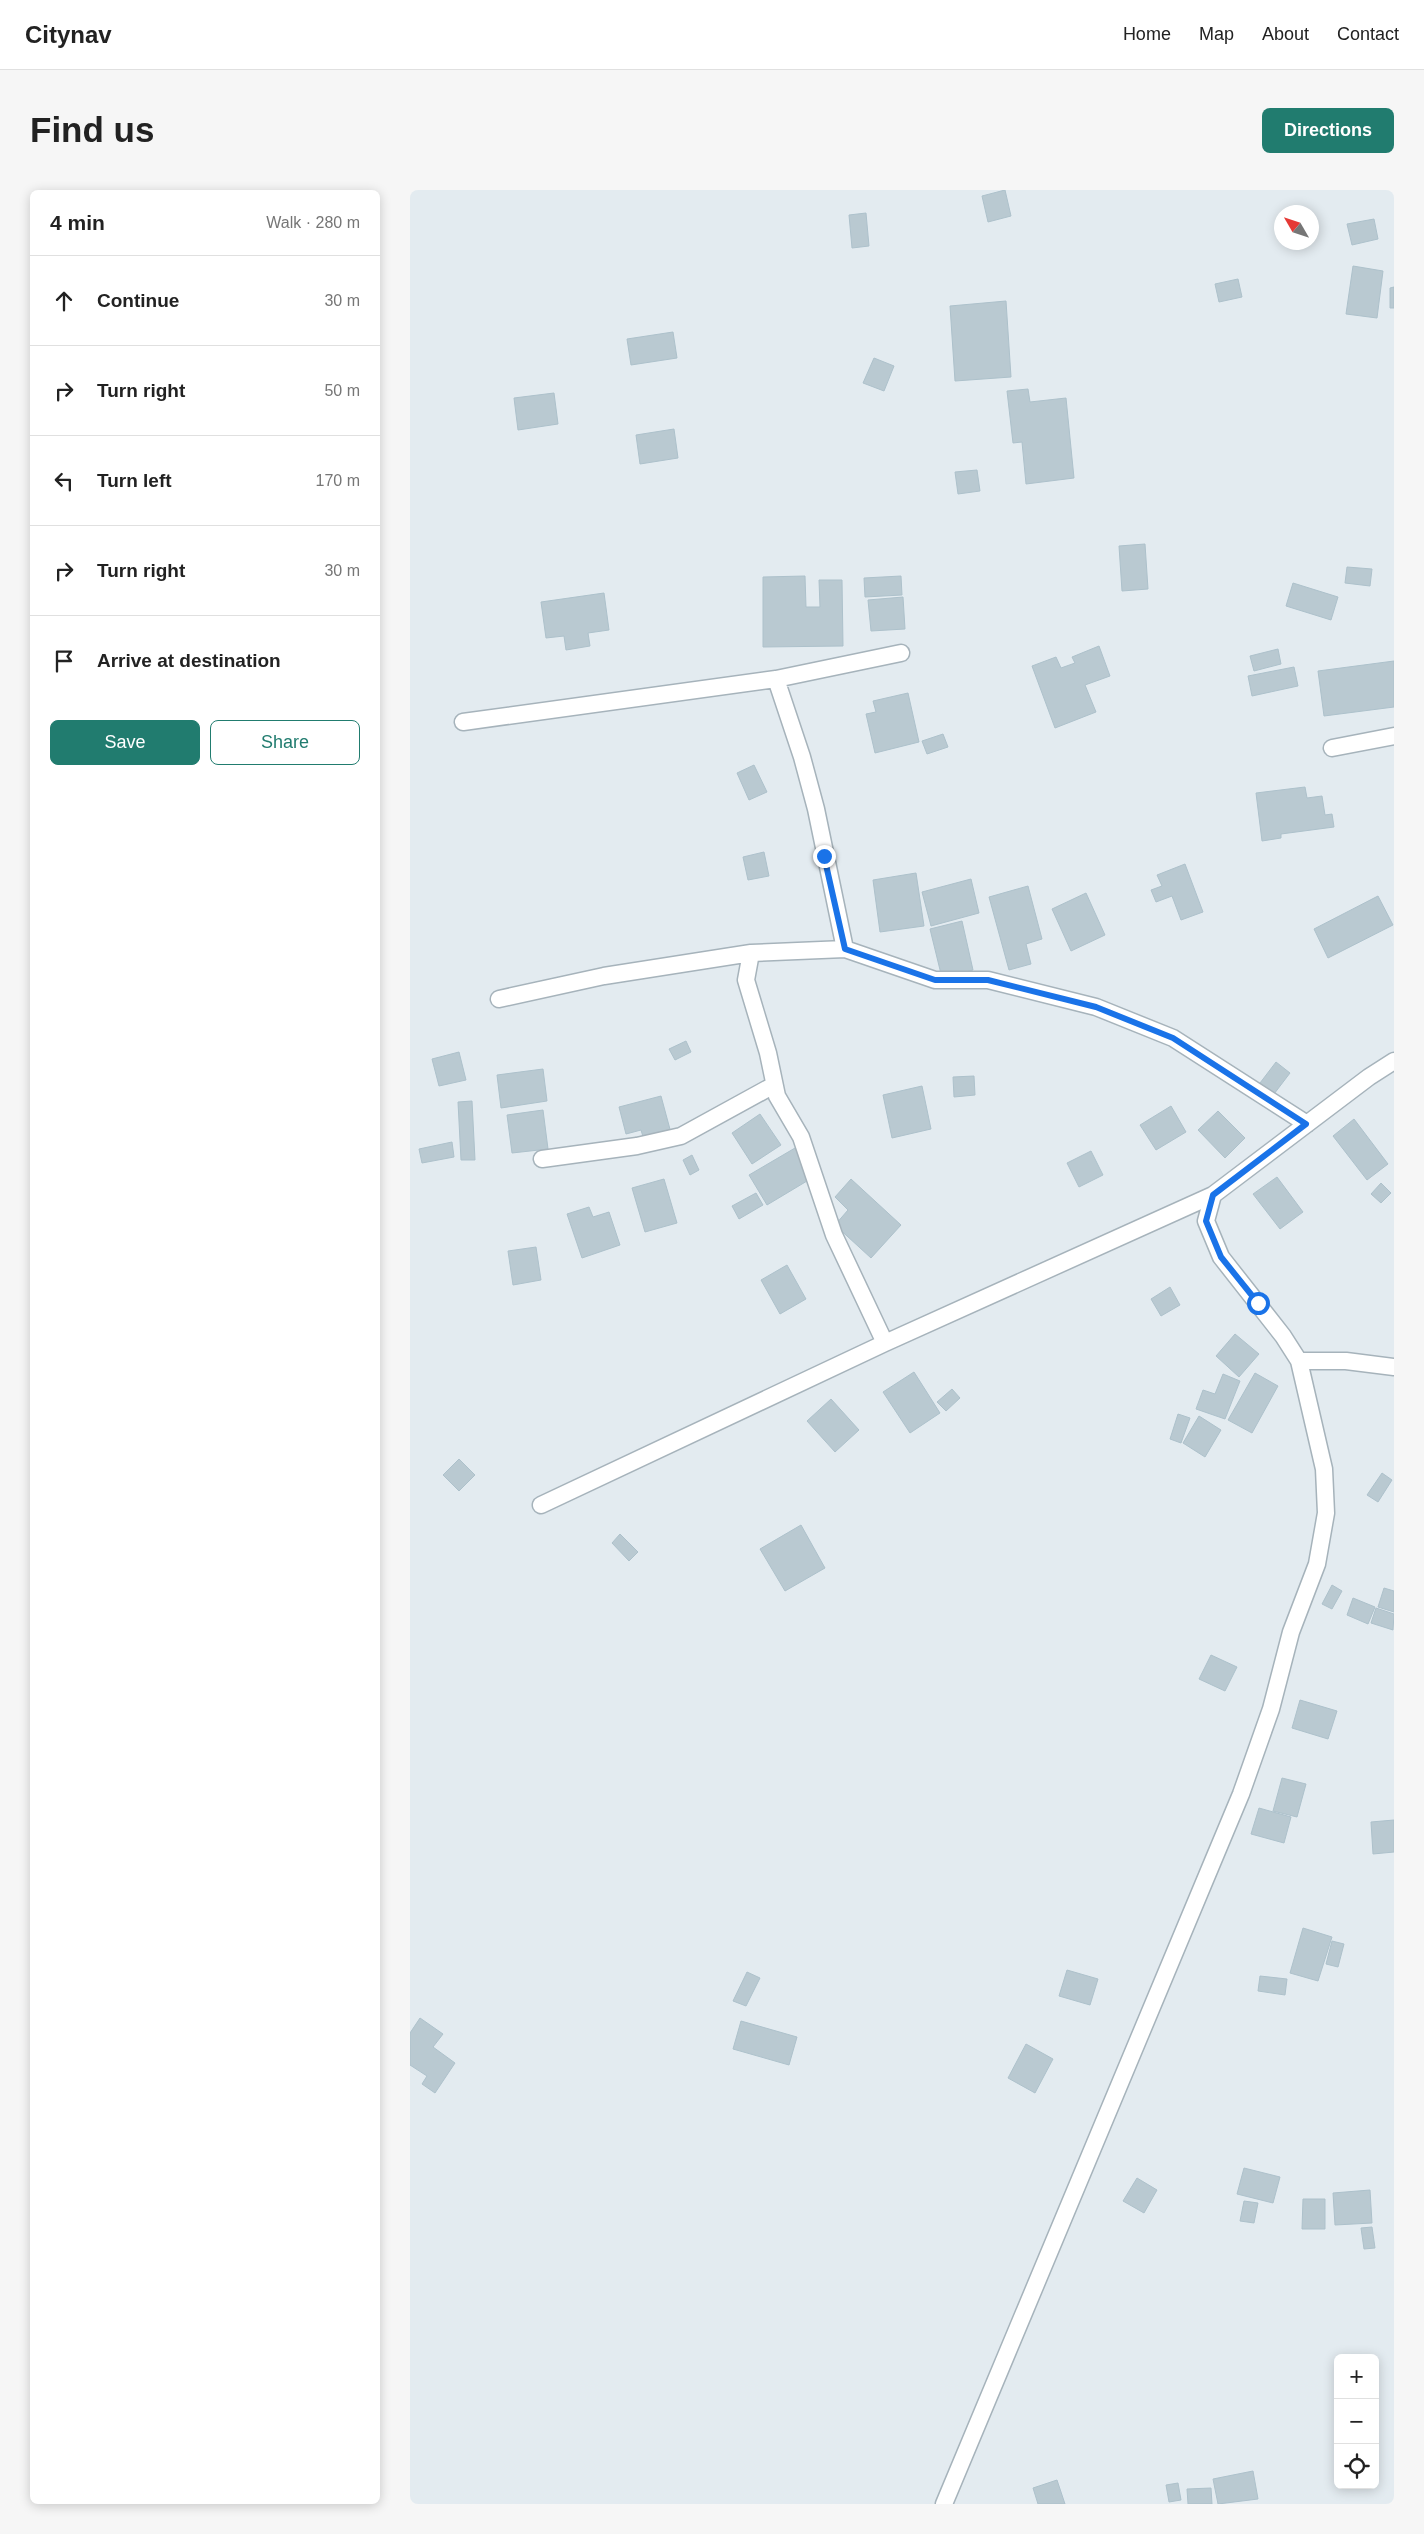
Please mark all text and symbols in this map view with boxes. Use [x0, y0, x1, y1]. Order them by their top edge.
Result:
text: Citynav [25, 21, 112, 48]
text: Home [1123, 24, 1171, 44]
text: Map [1199, 24, 1234, 44]
text: About [1262, 24, 1309, 44]
text: Contact [1337, 24, 1399, 44]
button: Directions [1262, 108, 1394, 153]
text: Find us [30, 110, 154, 149]
north arrow [1274, 205, 1319, 250]
text: 4 min [50, 211, 105, 234]
text: Walk · 280 m [266, 214, 360, 231]
icon: ahead [50, 287, 78, 315]
text: Continue [97, 290, 179, 311]
text: 30 m [324, 292, 360, 309]
icon: right [50, 377, 78, 405]
text: Turn right [97, 380, 185, 401]
text: 50 m [324, 382, 360, 399]
icon: left [50, 467, 78, 495]
text: Turn left [97, 470, 172, 491]
text: 170 m [316, 472, 360, 489]
icon: right [50, 557, 78, 585]
text: Turn right [97, 560, 185, 581]
text: 30 m [324, 562, 360, 579]
icon: arrive [50, 647, 78, 675]
text: Arrive at destination [97, 650, 281, 671]
button: Save [50, 720, 200, 765]
button: Share [210, 720, 360, 765]
route end [813, 845, 836, 868]
route start [1247, 1292, 1270, 1315]
map controls [1334, 2354, 1379, 2489]
button: + [1334, 2354, 1379, 2399]
button: − [1334, 2399, 1379, 2444]
button: locate [1334, 2444, 1379, 2489]

